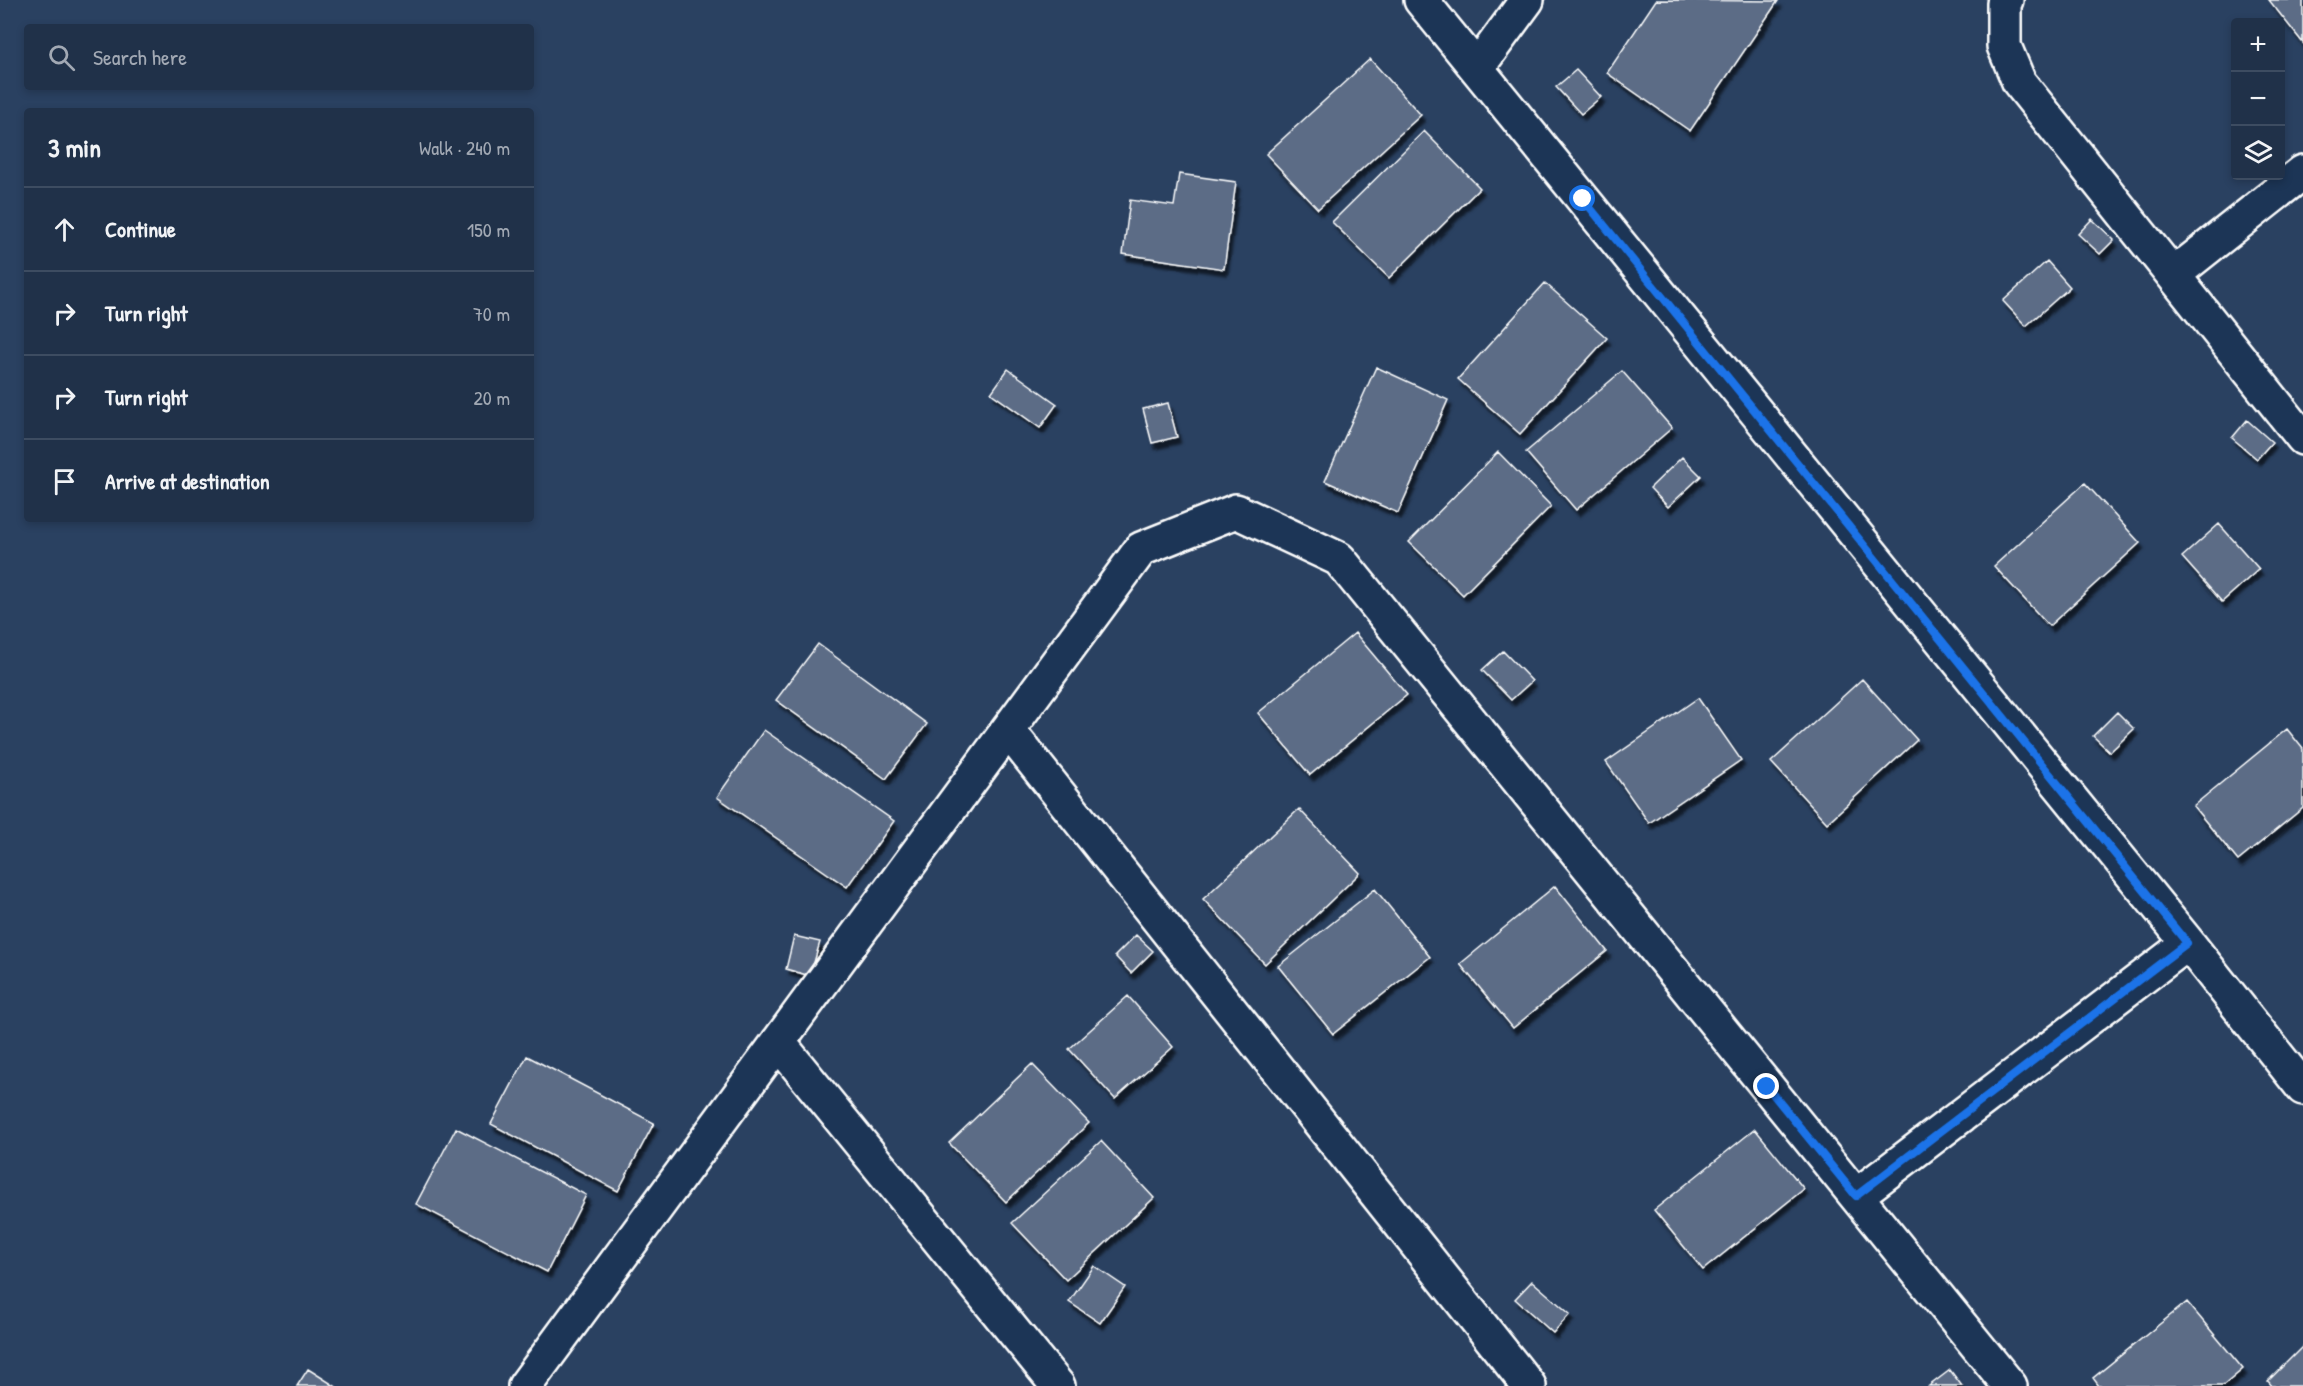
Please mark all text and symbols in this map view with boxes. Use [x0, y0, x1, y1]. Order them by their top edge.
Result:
map controls [2231, 18, 2285, 180]
button: + [2231, 18, 2285, 72]
search box [24, 24, 534, 90]
icon: search [45, 41, 78, 74]
text: Search here [93, 42, 187, 72]
button: − [2231, 72, 2285, 126]
button: layers [2231, 126, 2285, 180]
text: 3 min [48, 130, 101, 165]
text: Walk · 240 m [419, 134, 510, 161]
route start [1569, 185, 1595, 211]
icon: ahead [48, 213, 81, 246]
text: Continue [105, 214, 176, 244]
text: 150 m [467, 216, 510, 243]
icon: right [48, 297, 81, 330]
text: Turn right [105, 298, 188, 328]
text: 70 m [473, 300, 510, 327]
icon: right [48, 381, 81, 414]
text: Turn right [105, 382, 188, 412]
text: 20 m [473, 384, 510, 411]
icon: arrive [48, 465, 81, 498]
text: Arrive at destination [105, 466, 270, 496]
route end [1753, 1073, 1779, 1099]

